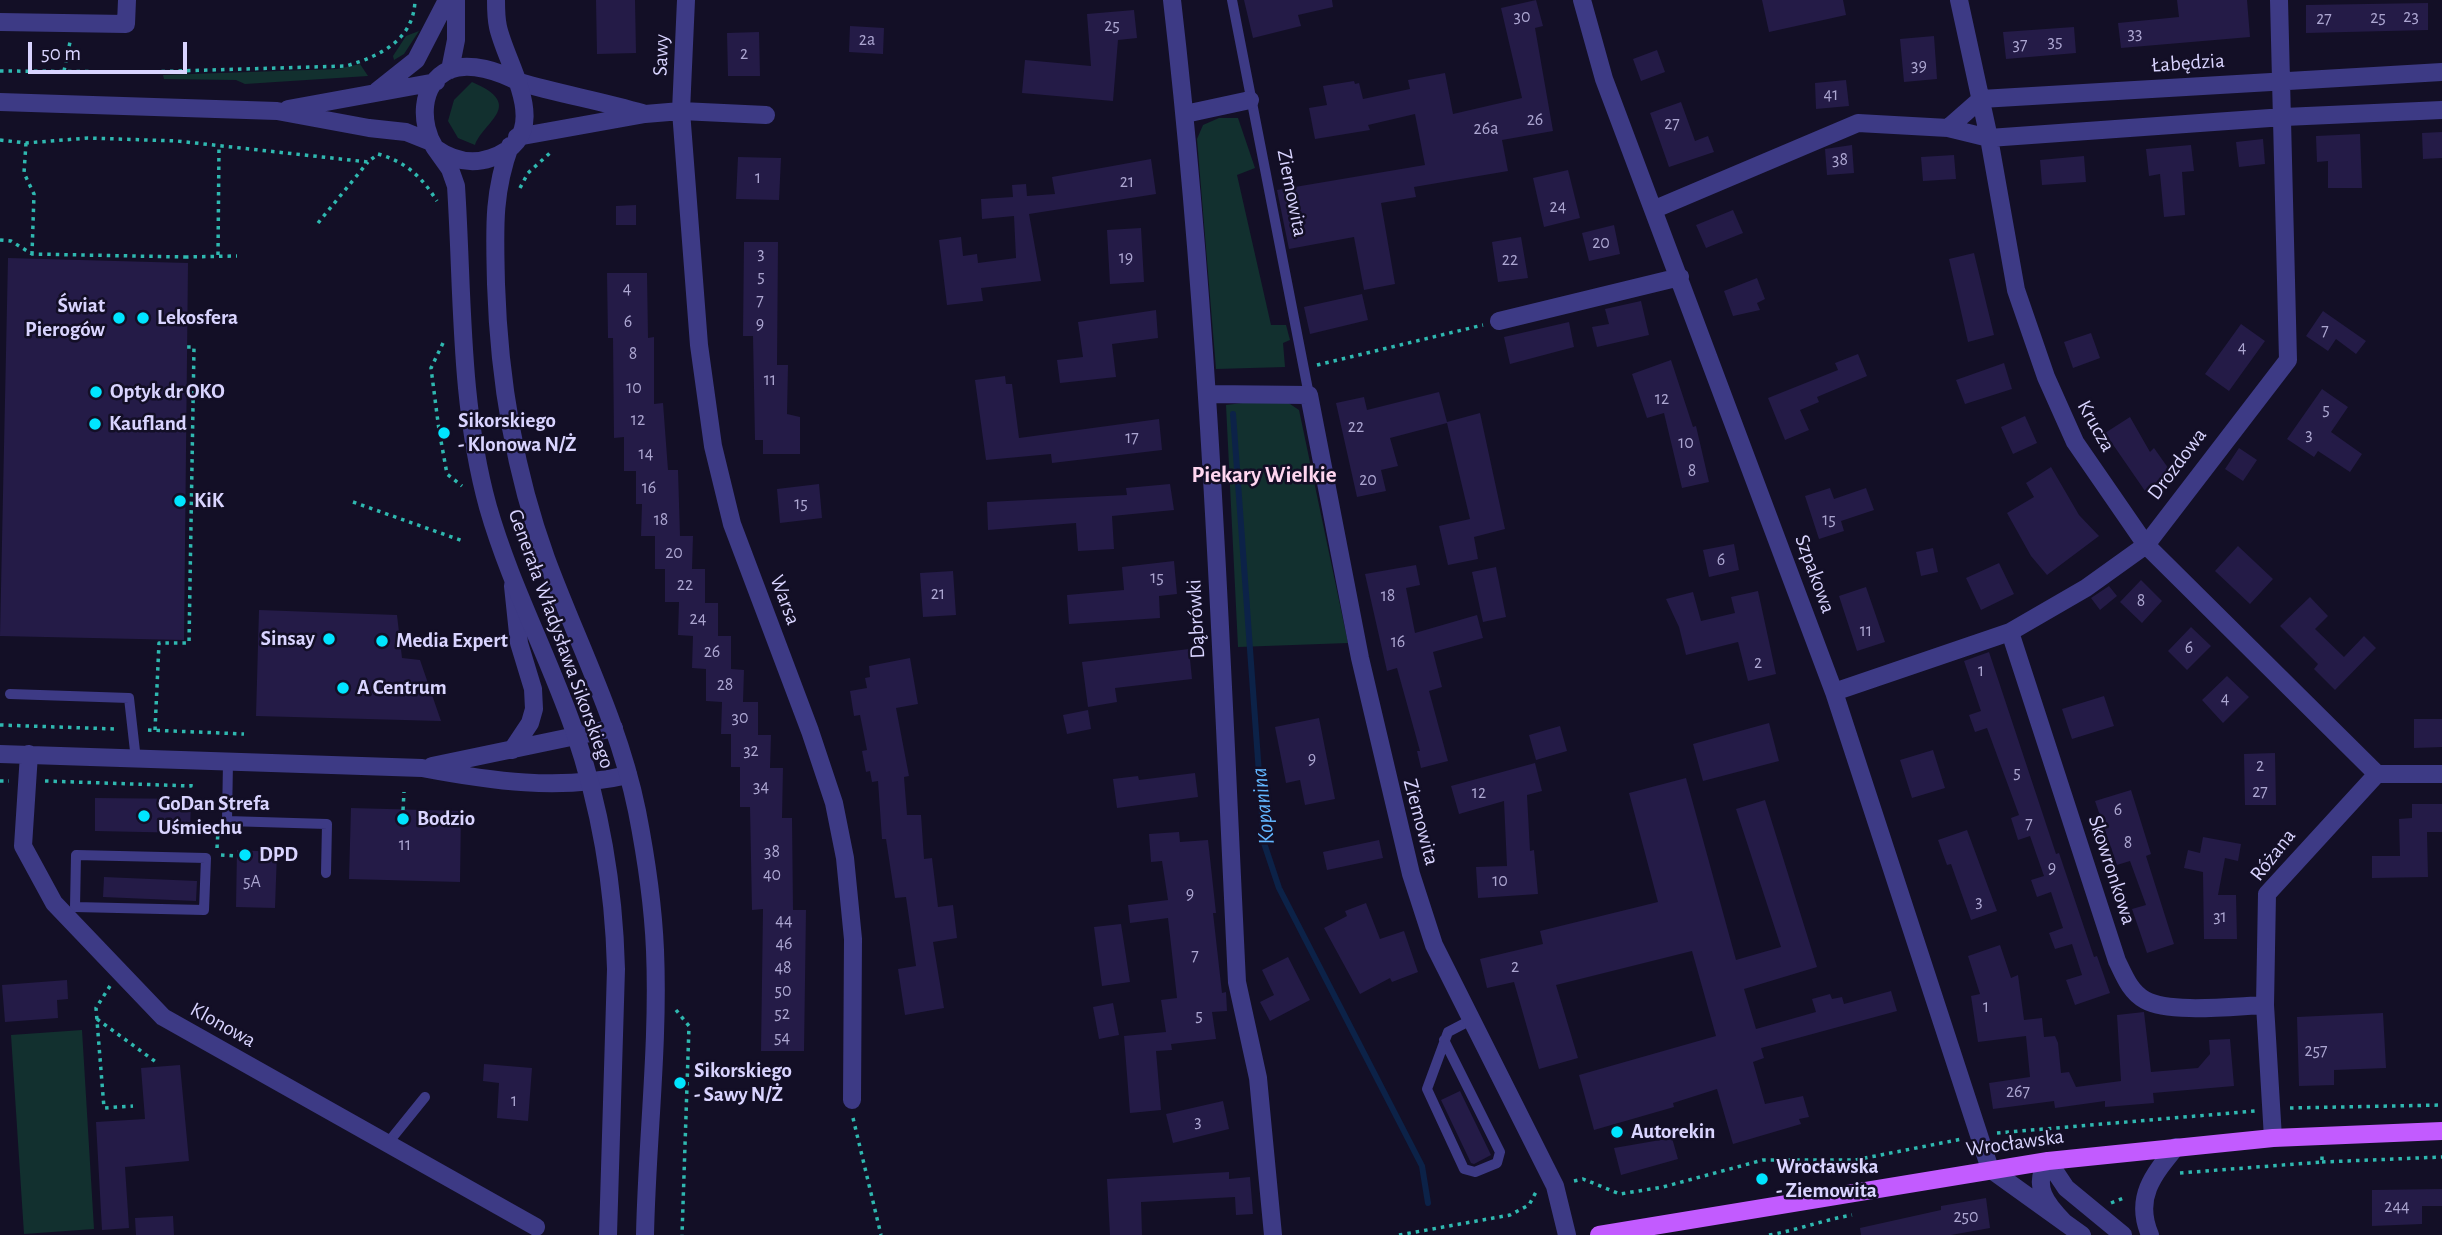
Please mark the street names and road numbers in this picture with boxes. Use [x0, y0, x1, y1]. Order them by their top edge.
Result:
street label: Sawy [648, 34, 674, 76]
street label: Łabędzia [2150, 48, 2226, 78]
street label: Ziemowita [1271, 147, 1313, 239]
street label: Krucza [2072, 396, 2120, 456]
street label: Drozdowa [2142, 423, 2212, 505]
street label: Generała Władysława Sikorskiego [502, 506, 620, 772]
street label: Szpakowa [1789, 531, 1841, 617]
street label: Warsa [764, 572, 806, 628]
street label: Dąbrówki [1181, 579, 1211, 659]
street label: Ziemowita [1397, 776, 1445, 868]
street label: Skowronkowa [2082, 812, 2142, 928]
street label: Różana [2245, 824, 2301, 886]
street label: Klonowa [186, 997, 260, 1053]
street label: Wrocławska [1964, 1124, 2066, 1162]

